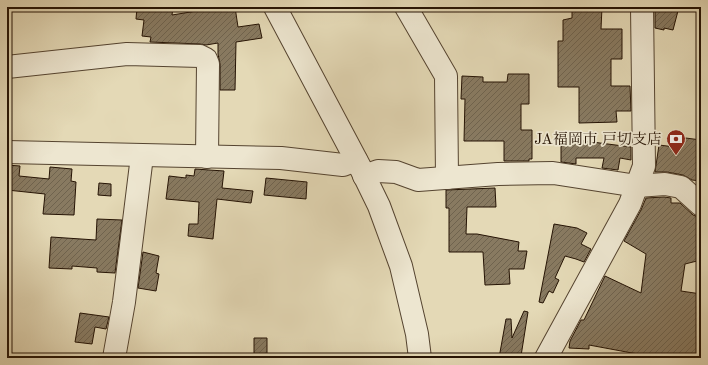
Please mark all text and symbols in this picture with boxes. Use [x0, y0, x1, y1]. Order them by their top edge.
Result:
bank icon: JA福岡市 戸切支店 [665, 128, 687, 156]
place label: JA福岡市 戸切支店 [534, 131, 662, 148]

